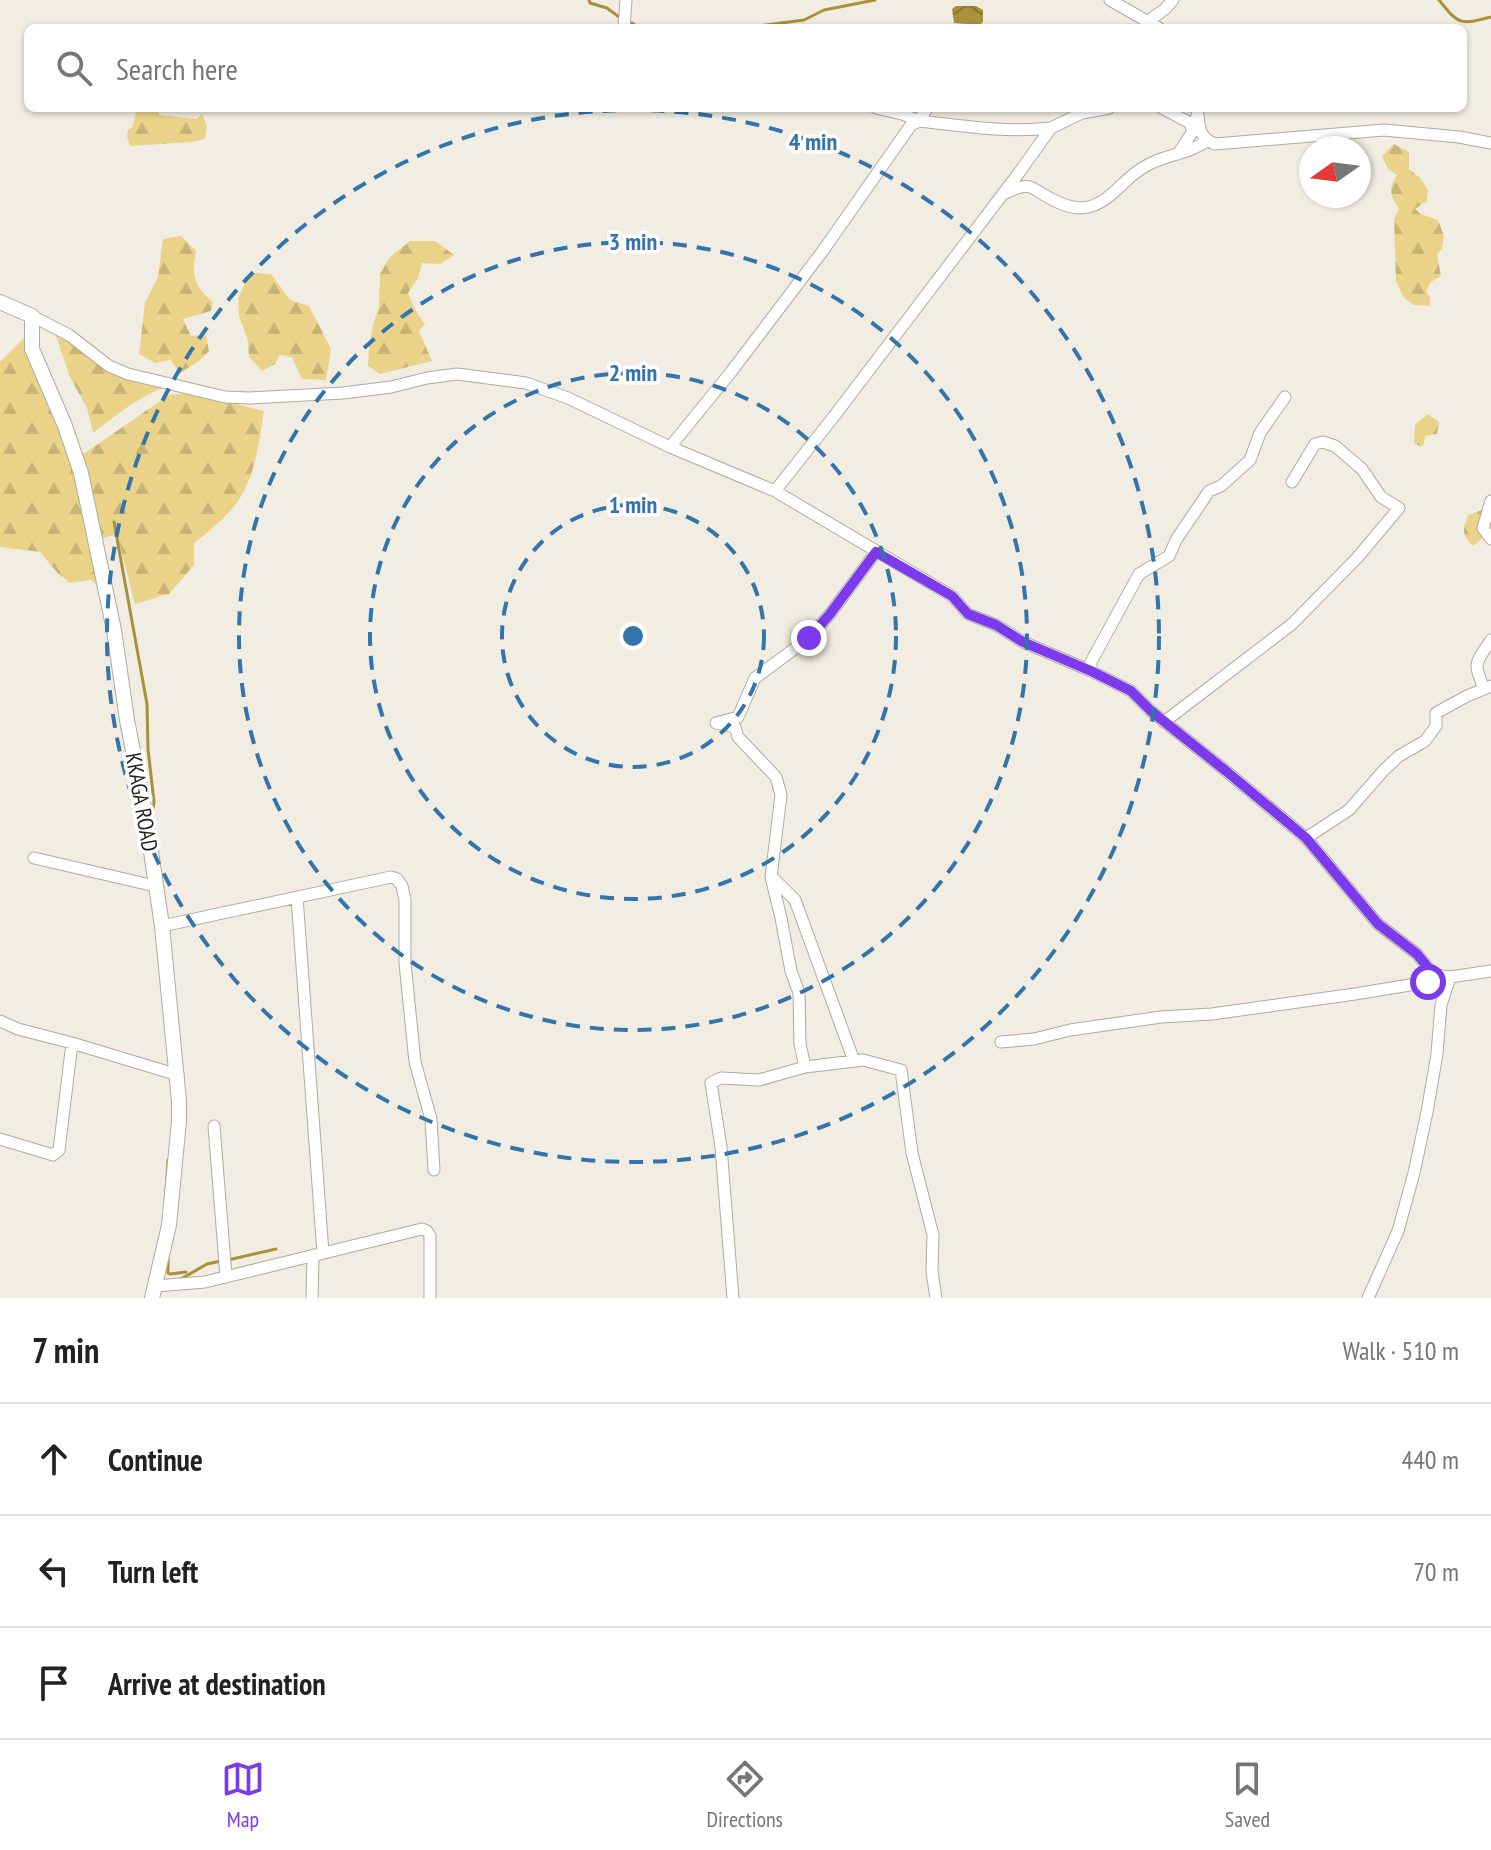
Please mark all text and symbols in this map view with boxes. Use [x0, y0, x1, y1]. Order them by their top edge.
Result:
search box [24, 24, 1467, 112]
icon: search [52, 46, 96, 90]
text: Search here [116, 49, 238, 88]
text: 4 min [789, 126, 837, 157]
north arrow [1299, 136, 1371, 208]
text: 3 min [609, 226, 657, 257]
text: 2 min [609, 357, 657, 388]
text: 1 min [609, 489, 657, 520]
route end [791, 620, 827, 656]
centre of rings [619, 622, 647, 650]
street label: KKAGA ROAD [120, 750, 164, 854]
route start [1410, 964, 1446, 1000]
text: 7 min [32, 1328, 99, 1372]
text: Walk · 510 m [1342, 1334, 1459, 1367]
icon: ahead [32, 1437, 76, 1481]
text: Continue [108, 1440, 203, 1479]
text: 440 m [1401, 1443, 1459, 1476]
icon: left [32, 1549, 76, 1593]
text: Turn left [108, 1552, 198, 1591]
text: 70 m [1413, 1555, 1459, 1588]
icon: arrive [32, 1661, 76, 1705]
text: Arrive at destination [108, 1664, 326, 1703]
tab: Map [221, 1757, 265, 1833]
tab: Directions [707, 1757, 783, 1833]
tab: Saved [1225, 1757, 1270, 1833]

